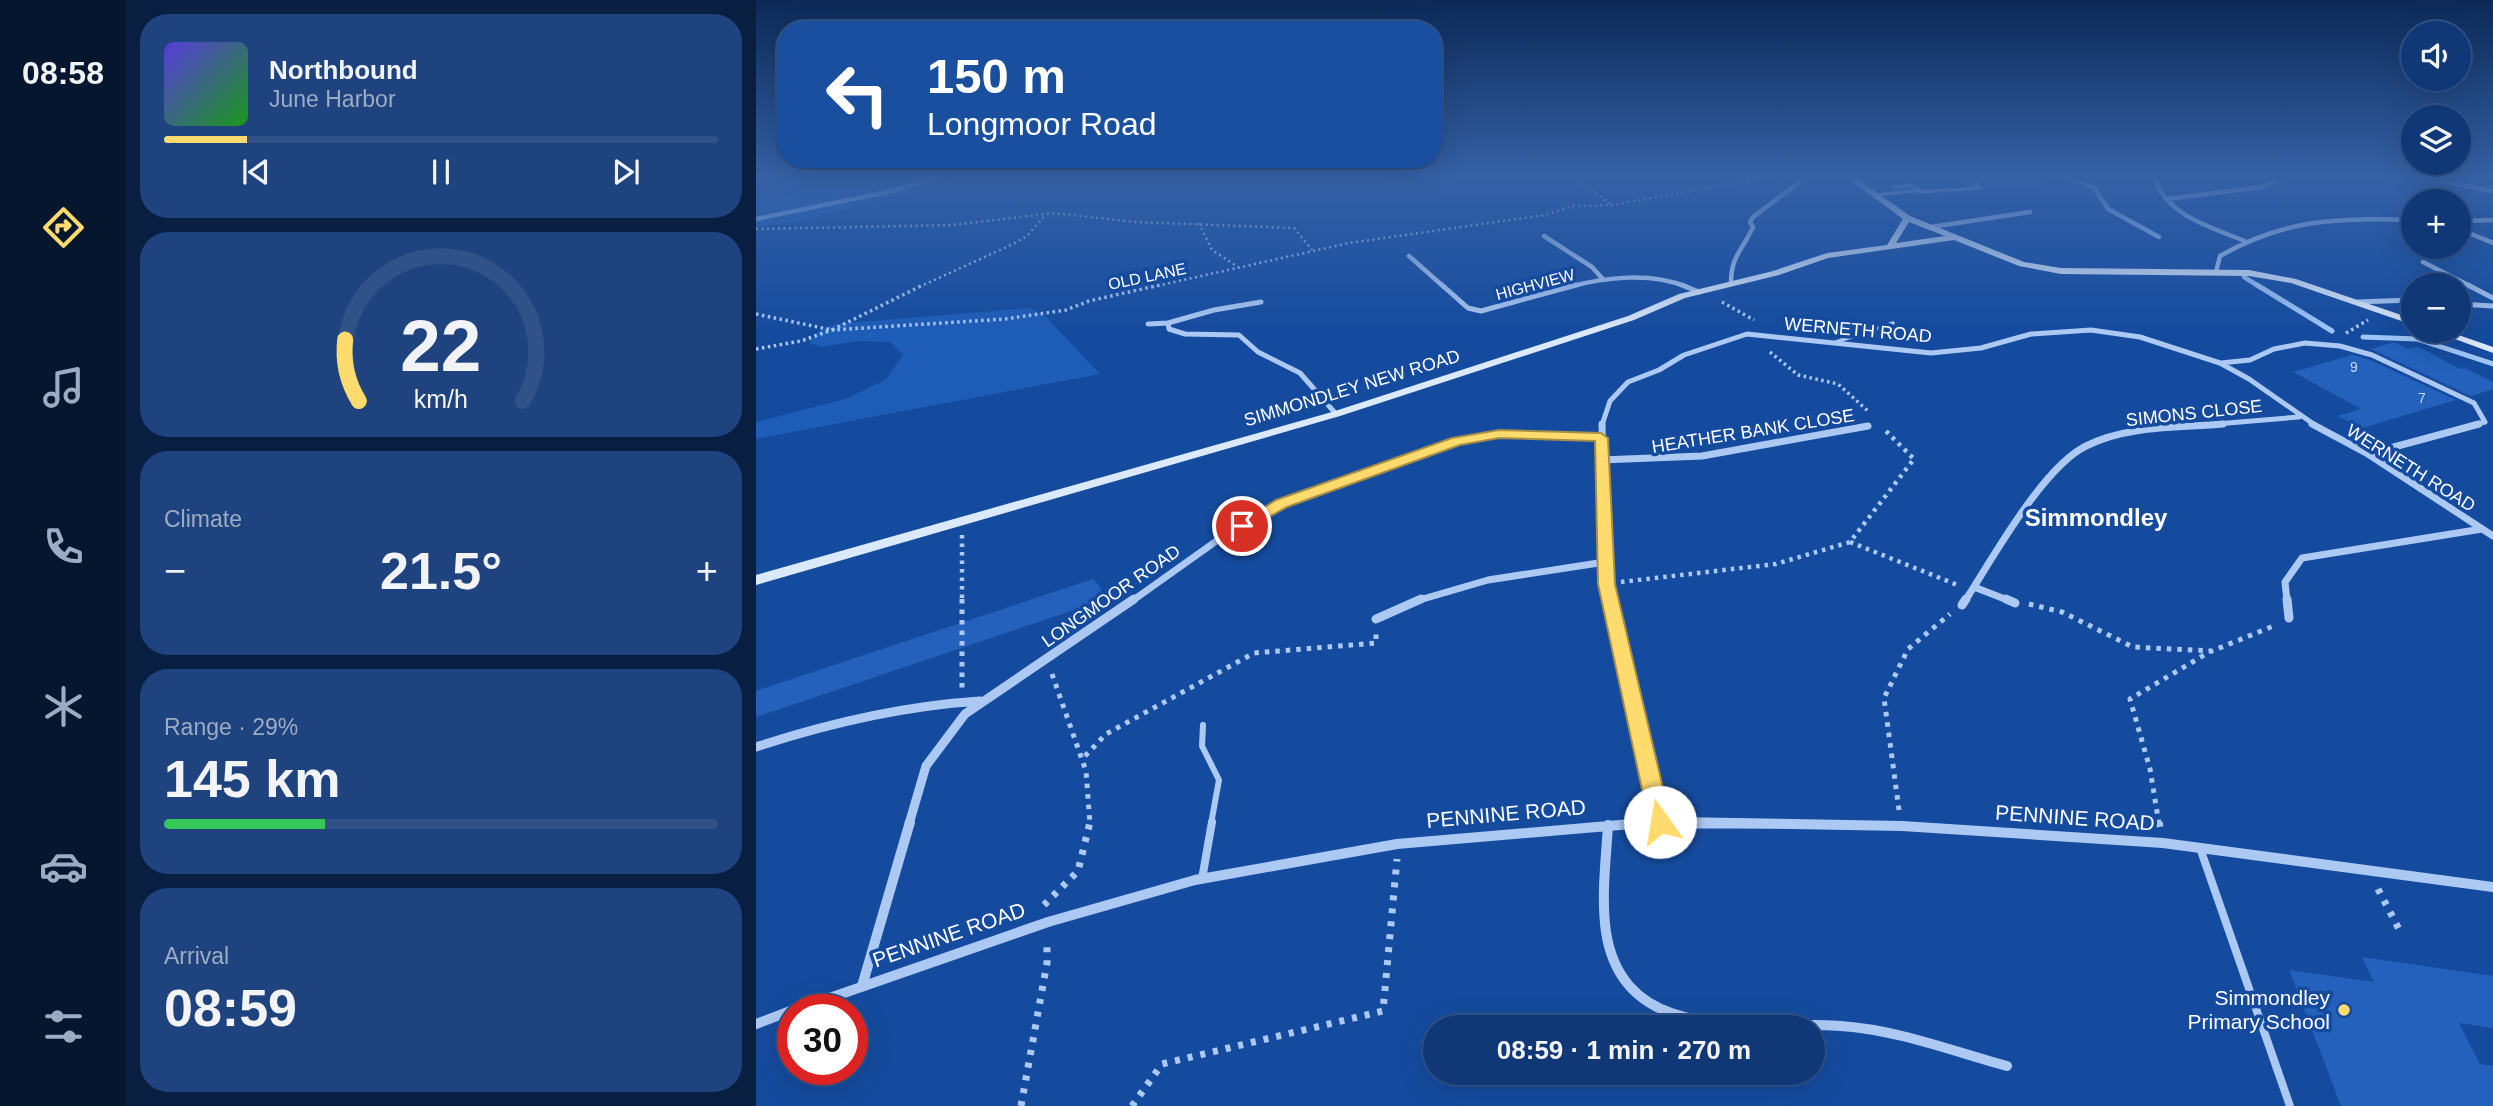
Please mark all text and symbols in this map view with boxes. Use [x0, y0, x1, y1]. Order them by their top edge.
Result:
map controls [2401, 21, 2471, 343]
button: sound [2401, 21, 2471, 91]
icon: left [812, 49, 903, 140]
text: 150 m [927, 49, 1066, 103]
text: 08:58 [22, 55, 104, 91]
text: Northbound [269, 55, 418, 85]
text: June Harbor [269, 86, 396, 112]
button: layers [2401, 105, 2471, 175]
text: Longmoor Road [927, 106, 1156, 142]
icon: previous [237, 153, 275, 191]
icon: pause [422, 153, 460, 191]
icon: next [607, 153, 645, 191]
button: + [2401, 189, 2471, 259]
icon: directions [39, 203, 88, 252]
street label: OLD LANE [1107, 260, 1188, 293]
street label: HIGHVIEW [1494, 266, 1577, 303]
button: − [2401, 273, 2471, 343]
text: 22 [401, 305, 481, 386]
street label: WERNETH ROAD [1783, 314, 1933, 346]
street label: SIMMONDLEY NEW ROAD [1242, 346, 1462, 430]
house number: 9 [2350, 359, 2358, 375]
icon: music [39, 363, 88, 412]
text: km/h [414, 384, 468, 412]
house number: 7 [2418, 390, 2426, 406]
street label: SIMONS CLOSE [2125, 396, 2263, 430]
street label: HEATHER BANK CLOSE [1650, 405, 1856, 457]
street label: WERNETH ROAD [2343, 420, 2479, 516]
pin [1212, 496, 1272, 556]
district label: Simmondley [2025, 504, 2168, 531]
text: Climate [164, 506, 242, 532]
icon: arrive [1223, 507, 1261, 545]
icon: phone [39, 522, 88, 571]
street label: LONGMOOR ROAD [1038, 541, 1184, 651]
text: 21.5° [380, 542, 502, 600]
text: − [164, 550, 186, 592]
text: + [696, 550, 718, 592]
icon: climate [39, 682, 88, 731]
text: Range · 29% [164, 714, 298, 740]
text: 145 km [164, 750, 340, 808]
position arrow [1623, 785, 1697, 859]
street label: PENNINE ROAD [1425, 795, 1587, 832]
street label: PENNINE ROAD [1994, 800, 2156, 835]
icon: car [39, 842, 88, 891]
street label: PENNINE ROAD [870, 898, 1028, 971]
text: Arrival [164, 943, 229, 969]
text: 08:59 [164, 979, 297, 1037]
place label: Simmondley Primary School [2188, 986, 2330, 1033]
speed limit sign: 30 [777, 994, 868, 1085]
icon: filters [39, 1002, 88, 1051]
marker: Simmondley Primary School [2336, 1002, 2352, 1018]
text: 08:59 · 1 min · 270 m [1497, 1035, 1751, 1065]

